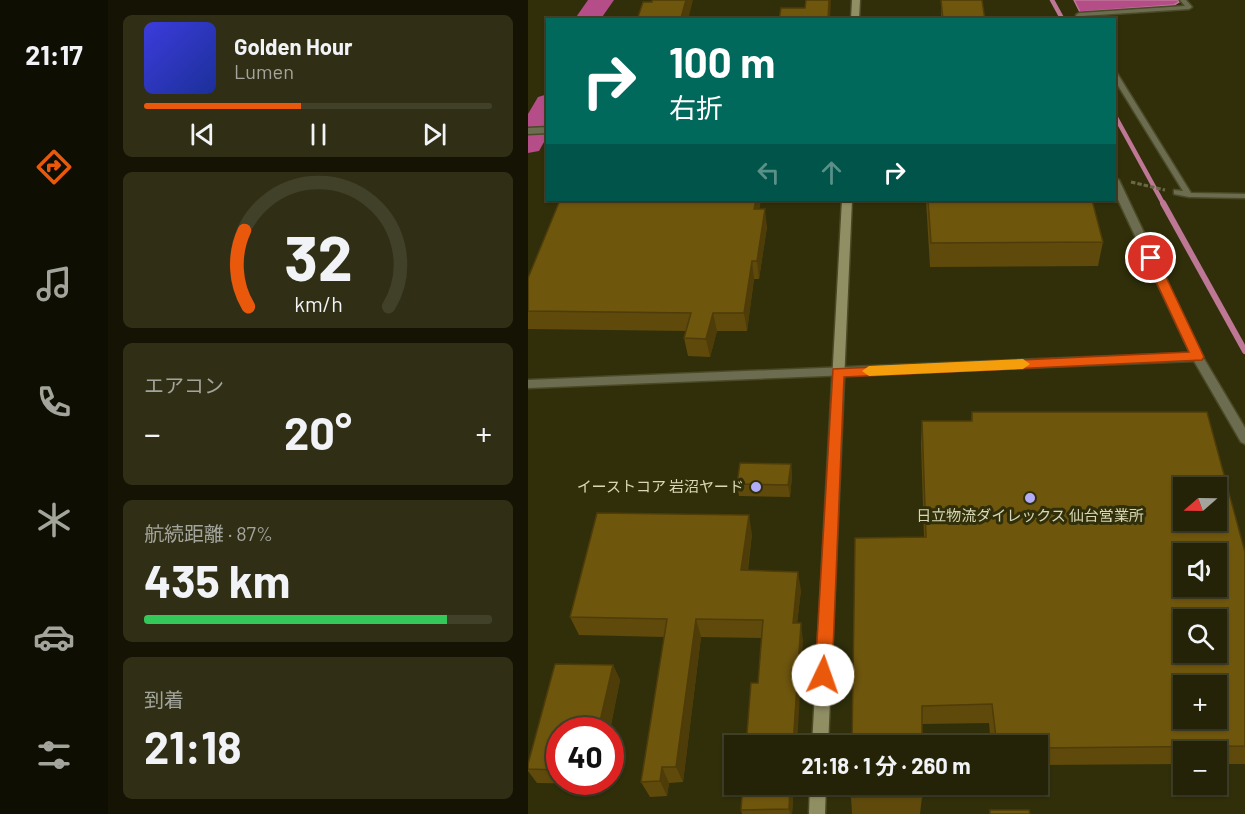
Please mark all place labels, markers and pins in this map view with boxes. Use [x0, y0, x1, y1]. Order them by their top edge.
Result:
pin [1125, 232, 1176, 283]
place label: イーストコア 岩沼ヤード [577, 477, 744, 495]
marker: イーストコア 岩沼ヤード [749, 480, 763, 494]
marker: 日立物流ダイレックス 仙台営業所 [1023, 491, 1037, 505]
place label: 日立物流ダイレックス 仙台営業所 [916, 506, 1144, 524]

